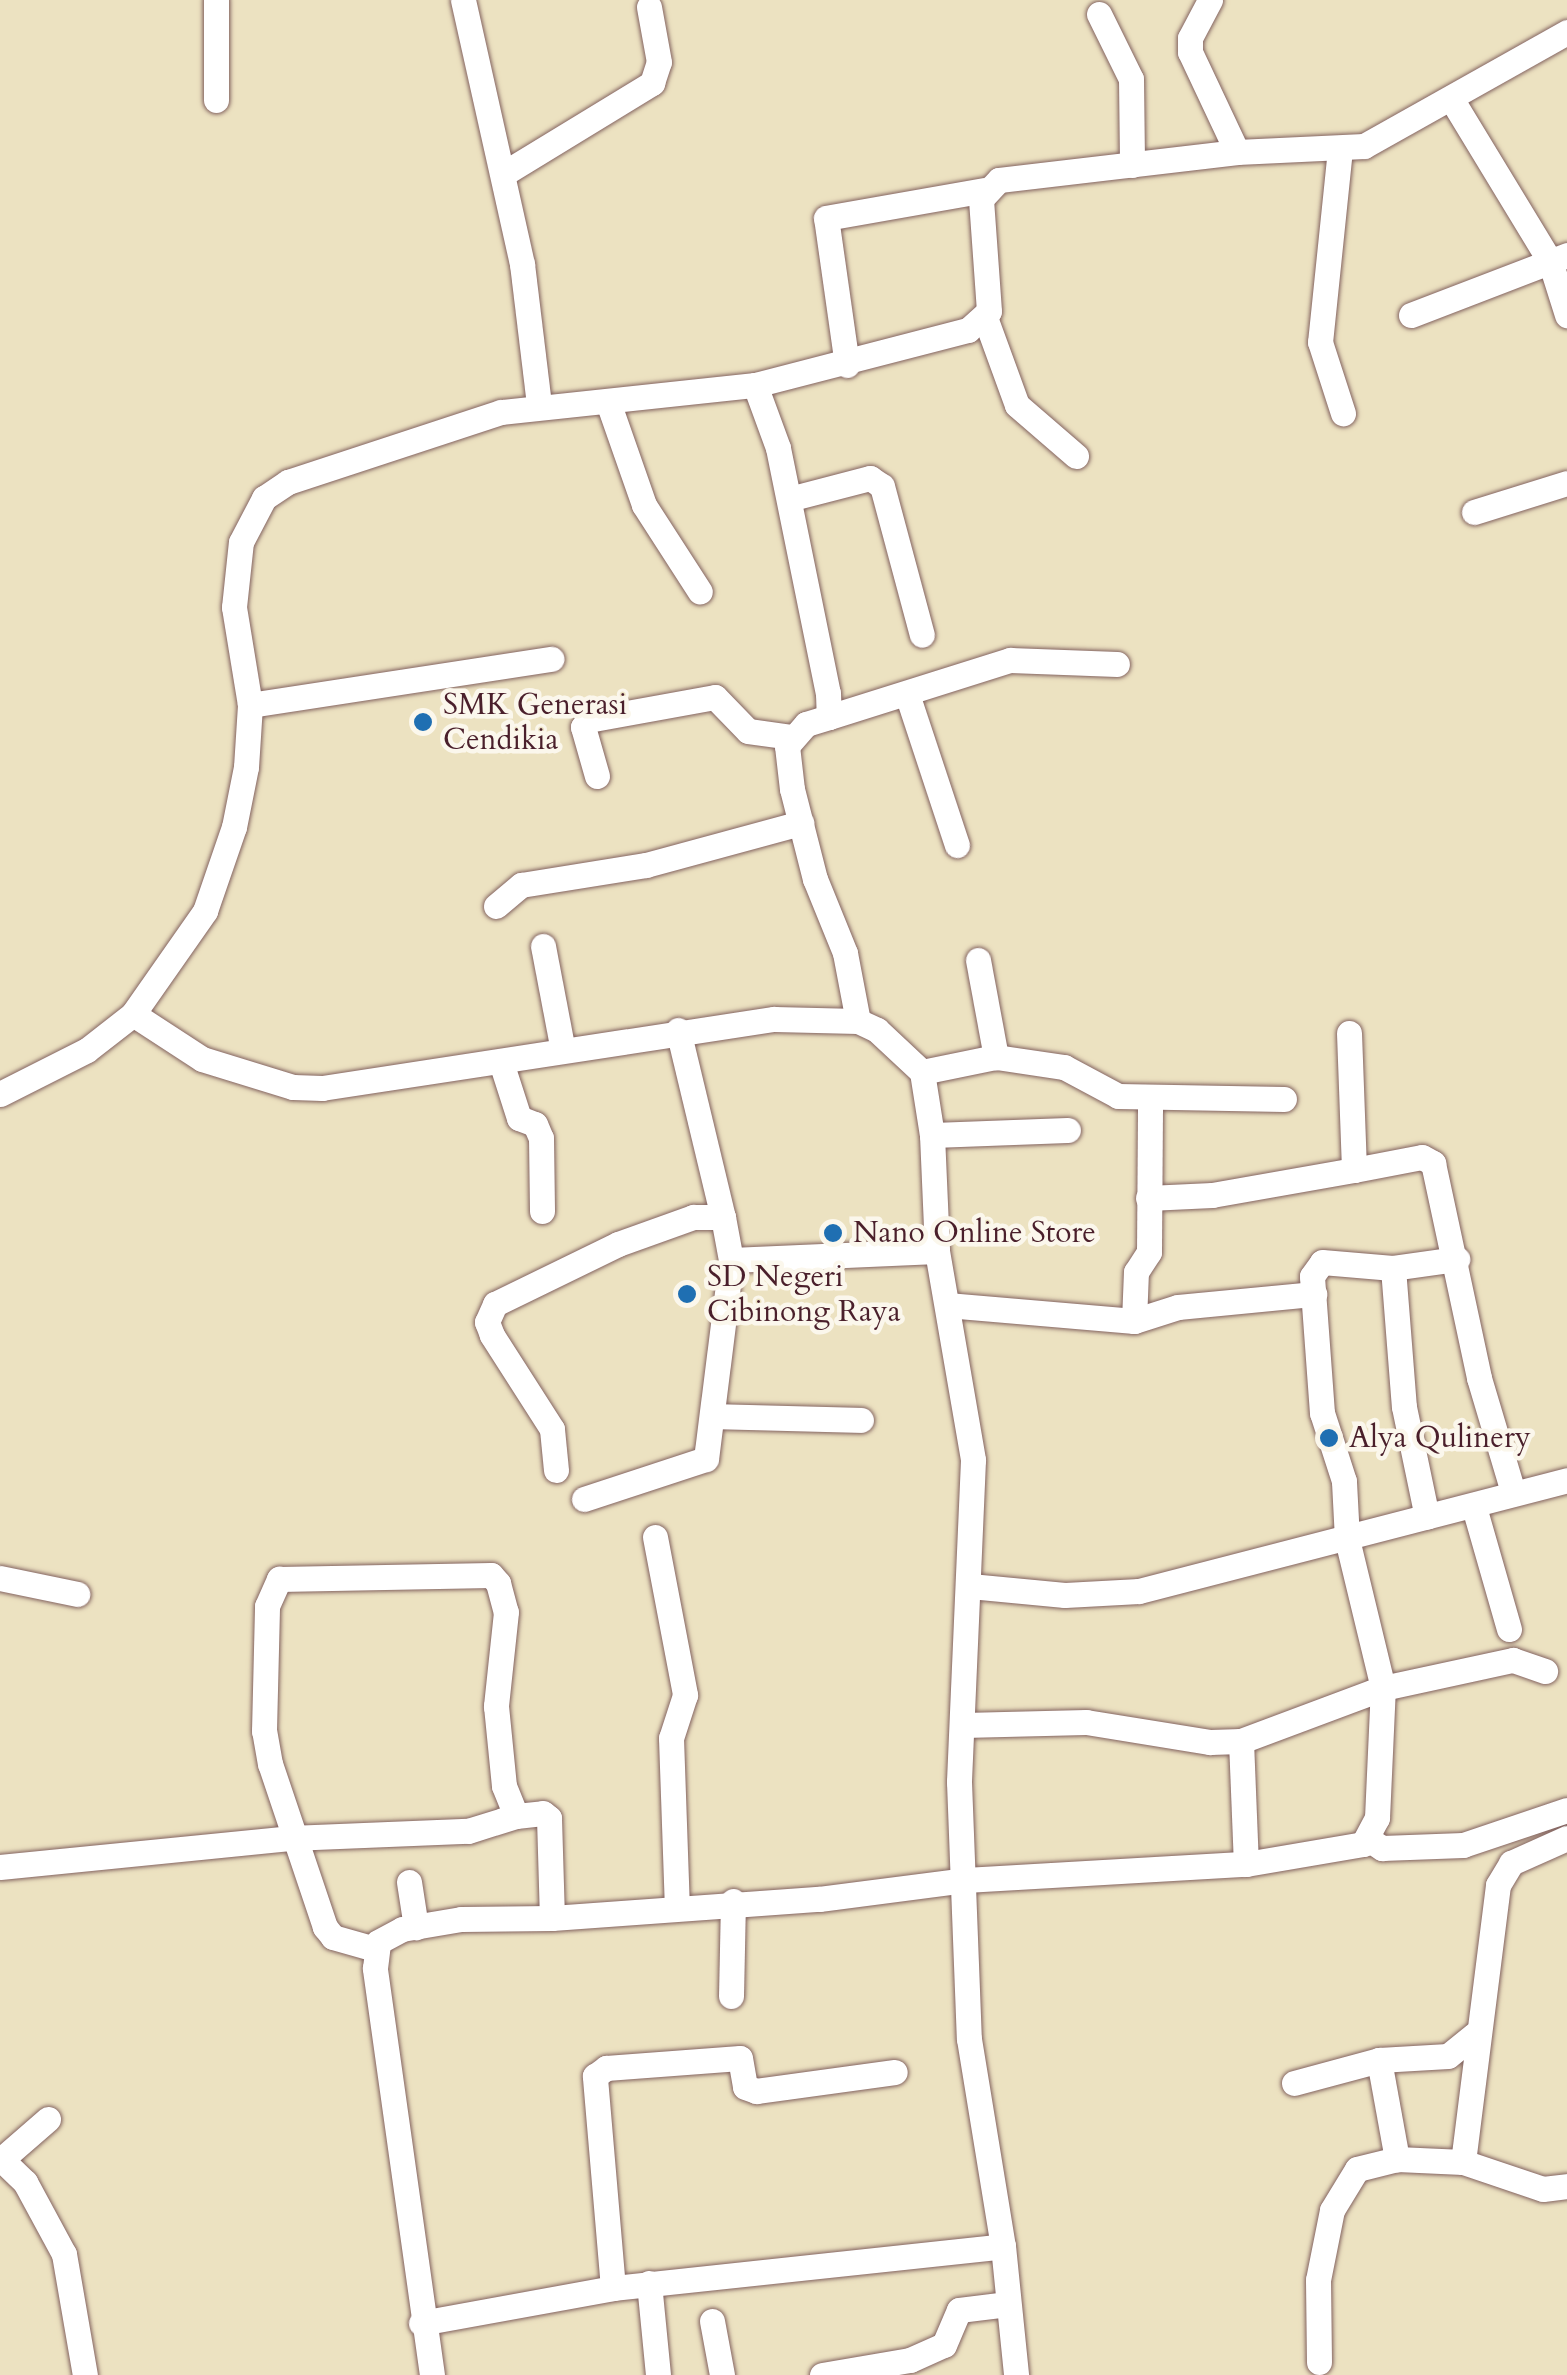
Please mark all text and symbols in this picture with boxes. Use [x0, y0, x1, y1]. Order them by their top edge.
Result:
place label: SMK Generasi Cendikia [443, 687, 627, 758]
marker: SMK Generasi Cendikia [412, 711, 434, 733]
place label: Nano Online Store [853, 1215, 1096, 1251]
marker: Nano Online Store [822, 1222, 844, 1244]
place label: SD Negeri Cibinong Raya [707, 1259, 901, 1330]
marker: SD Negeri Cibinong Raya [676, 1283, 698, 1305]
place label: Alya Qulinery [1349, 1420, 1531, 1456]
marker: Alya Qulinery [1318, 1427, 1340, 1449]

